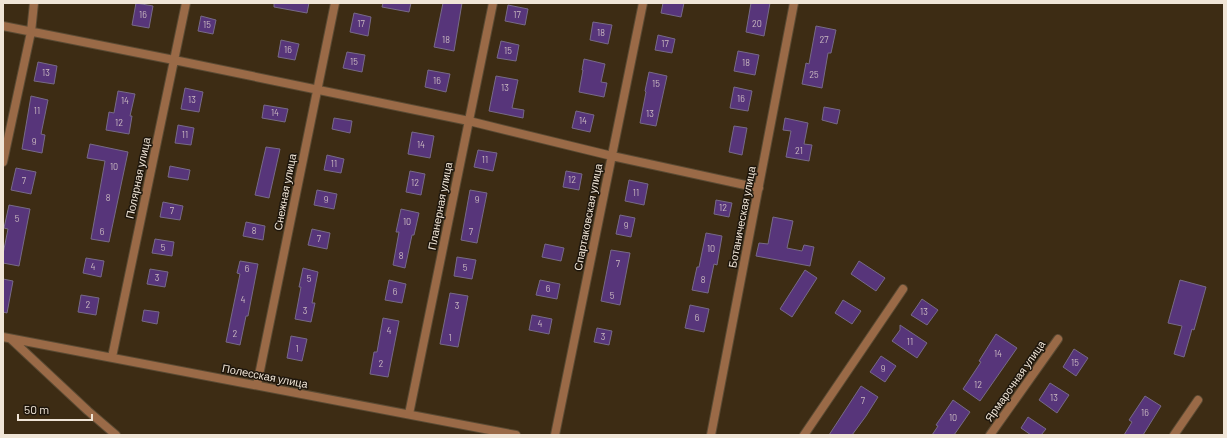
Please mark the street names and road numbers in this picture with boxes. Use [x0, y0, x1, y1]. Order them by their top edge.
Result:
street label: Полярная улица [123, 135, 153, 220]
street label: Снежная улица [271, 152, 298, 231]
street label: Планерная улица [425, 160, 455, 251]
street label: Спартаковская улица [571, 161, 604, 272]
street label: Ботаническая улица [725, 164, 758, 269]
street label: Ярмарочная улица [982, 337, 1048, 424]
street label: Полесская улица [221, 361, 310, 390]

